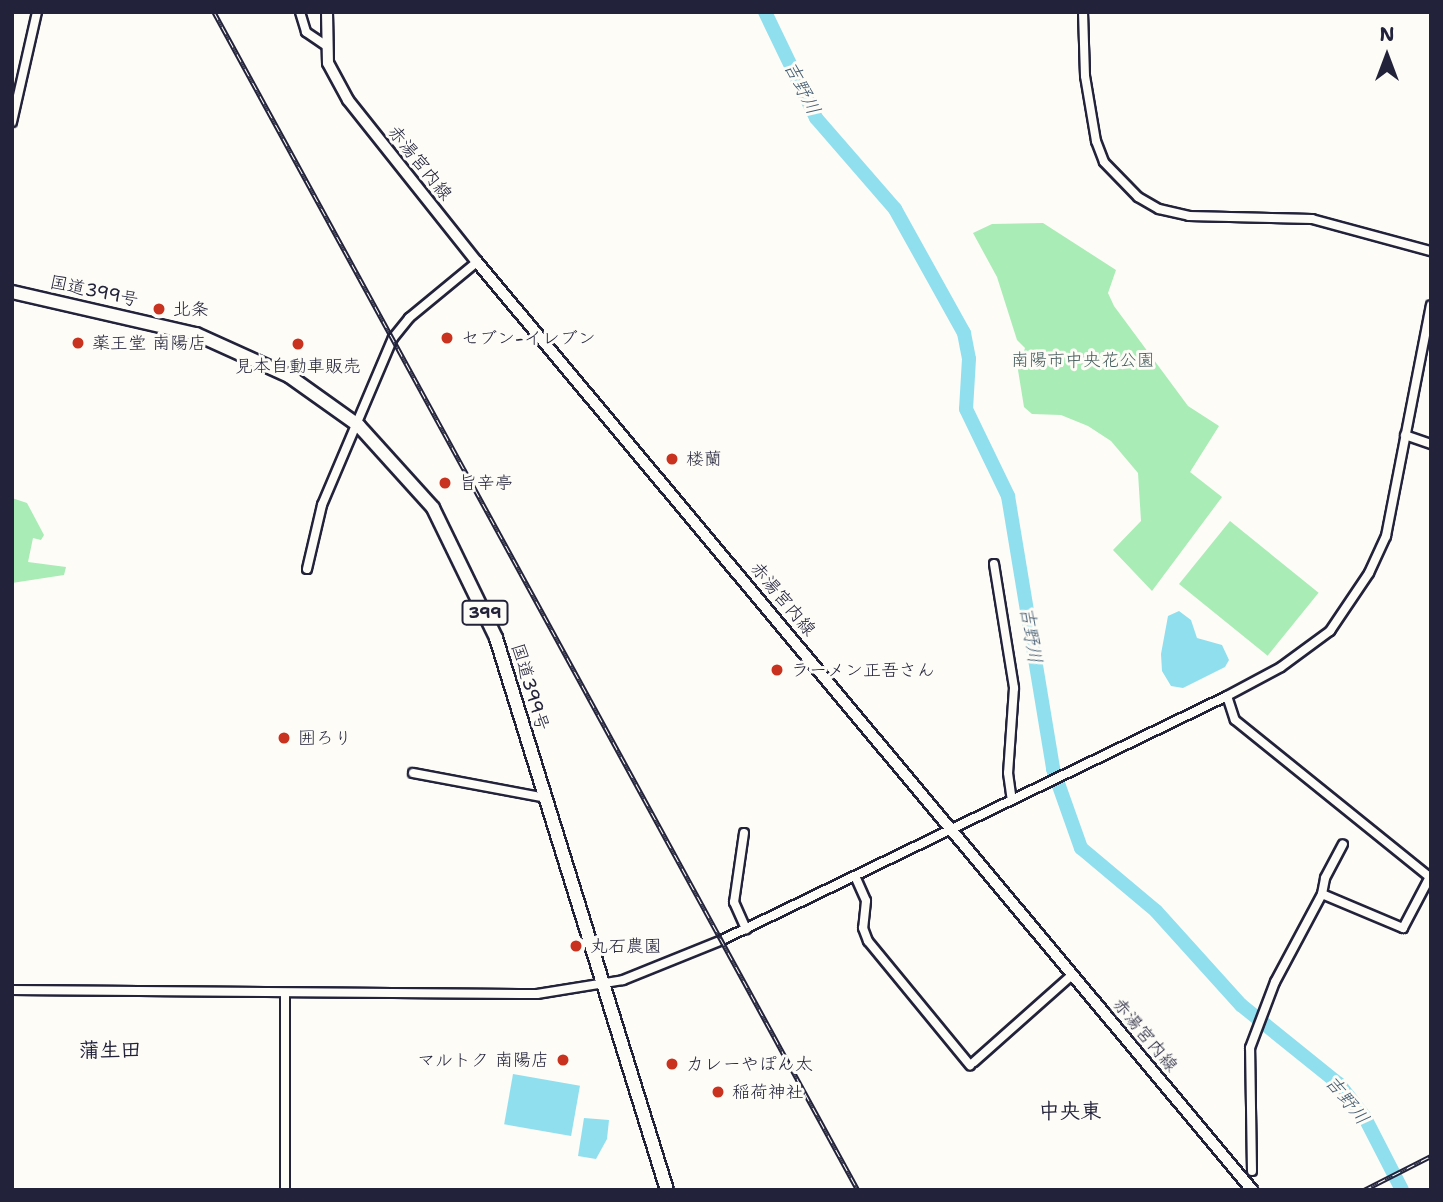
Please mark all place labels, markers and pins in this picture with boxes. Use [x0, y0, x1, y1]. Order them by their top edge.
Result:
place label: 北条 [173, 298, 209, 320]
marker: 北条 [151, 301, 167, 317]
place label: セブン-イレブン [461, 327, 596, 349]
marker: セブン-イレブン [439, 330, 455, 346]
place label: 薬王堂 南陽店 [92, 332, 206, 354]
marker: 薬王堂 南陽店 [70, 335, 86, 351]
marker: 見本自動車販売 [290, 336, 306, 352]
place label: 見本自動車販売 [235, 355, 361, 377]
place label: 楼蘭 [686, 448, 722, 470]
marker: 楼蘭 [664, 451, 680, 467]
place label: 旨辛亭 [459, 472, 513, 494]
marker: 旨辛亭 [437, 475, 453, 491]
place label: ラーメン正吾さん [791, 659, 935, 681]
marker: ラーメン正吾さん [769, 662, 785, 678]
place label: 囲ろり [298, 727, 352, 749]
marker: 囲ろり [276, 730, 292, 746]
place label: 丸石農園 [590, 935, 662, 957]
marker: 丸石農園 [568, 938, 584, 954]
place label: マルトク 南陽店 [417, 1049, 549, 1071]
marker: マルトク 南陽店 [555, 1052, 571, 1068]
place label: カレーやぽん太 [686, 1053, 813, 1075]
marker: カレーやぽん太 [664, 1056, 680, 1072]
place label: 稲荷神社 [732, 1081, 804, 1103]
marker: 稲荷神社 [710, 1084, 726, 1100]

